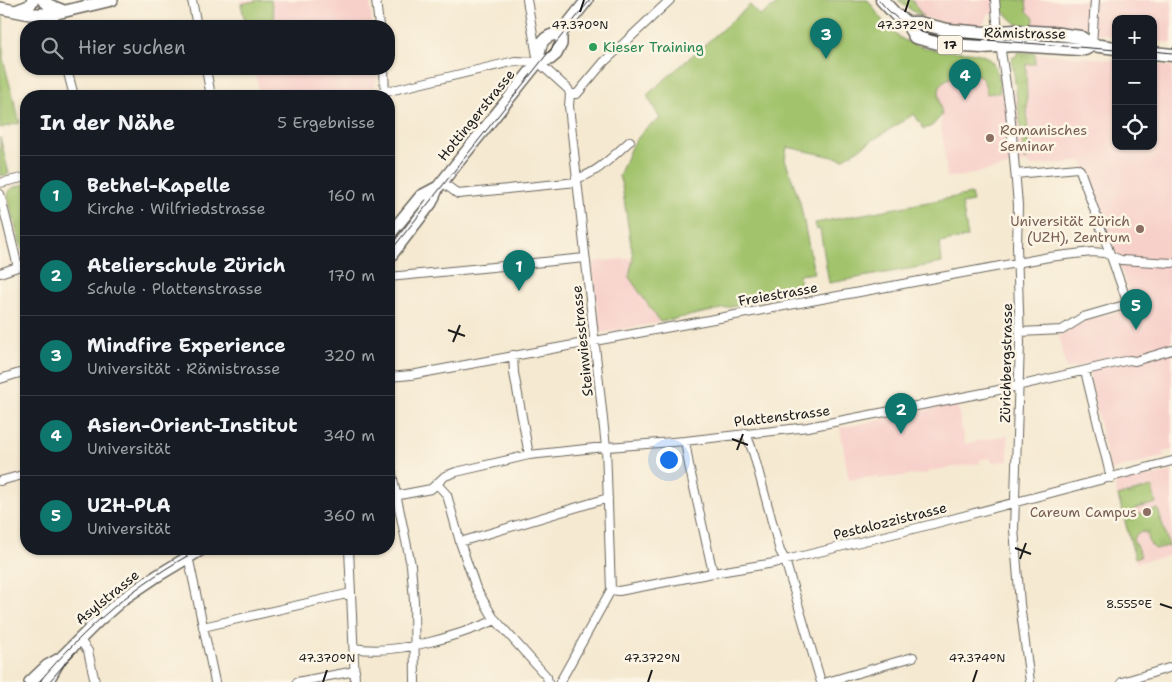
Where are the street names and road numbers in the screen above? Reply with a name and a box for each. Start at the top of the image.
street label: Rämistrasse [984,23,1066,43]
road number: 17 [938,36,962,54]
street label: Hottingerstrasse [434,65,519,165]
street label: Freiestrasse [737,278,819,310]
street label: Steinwiesstrasse [567,284,597,397]
street label: Zürichbergstrasse [996,303,1016,423]
street label: Plattenstrasse [733,401,831,431]
street label: Pestalozzistrasse [831,498,949,544]
street label: Asylstrasse [71,566,143,628]

